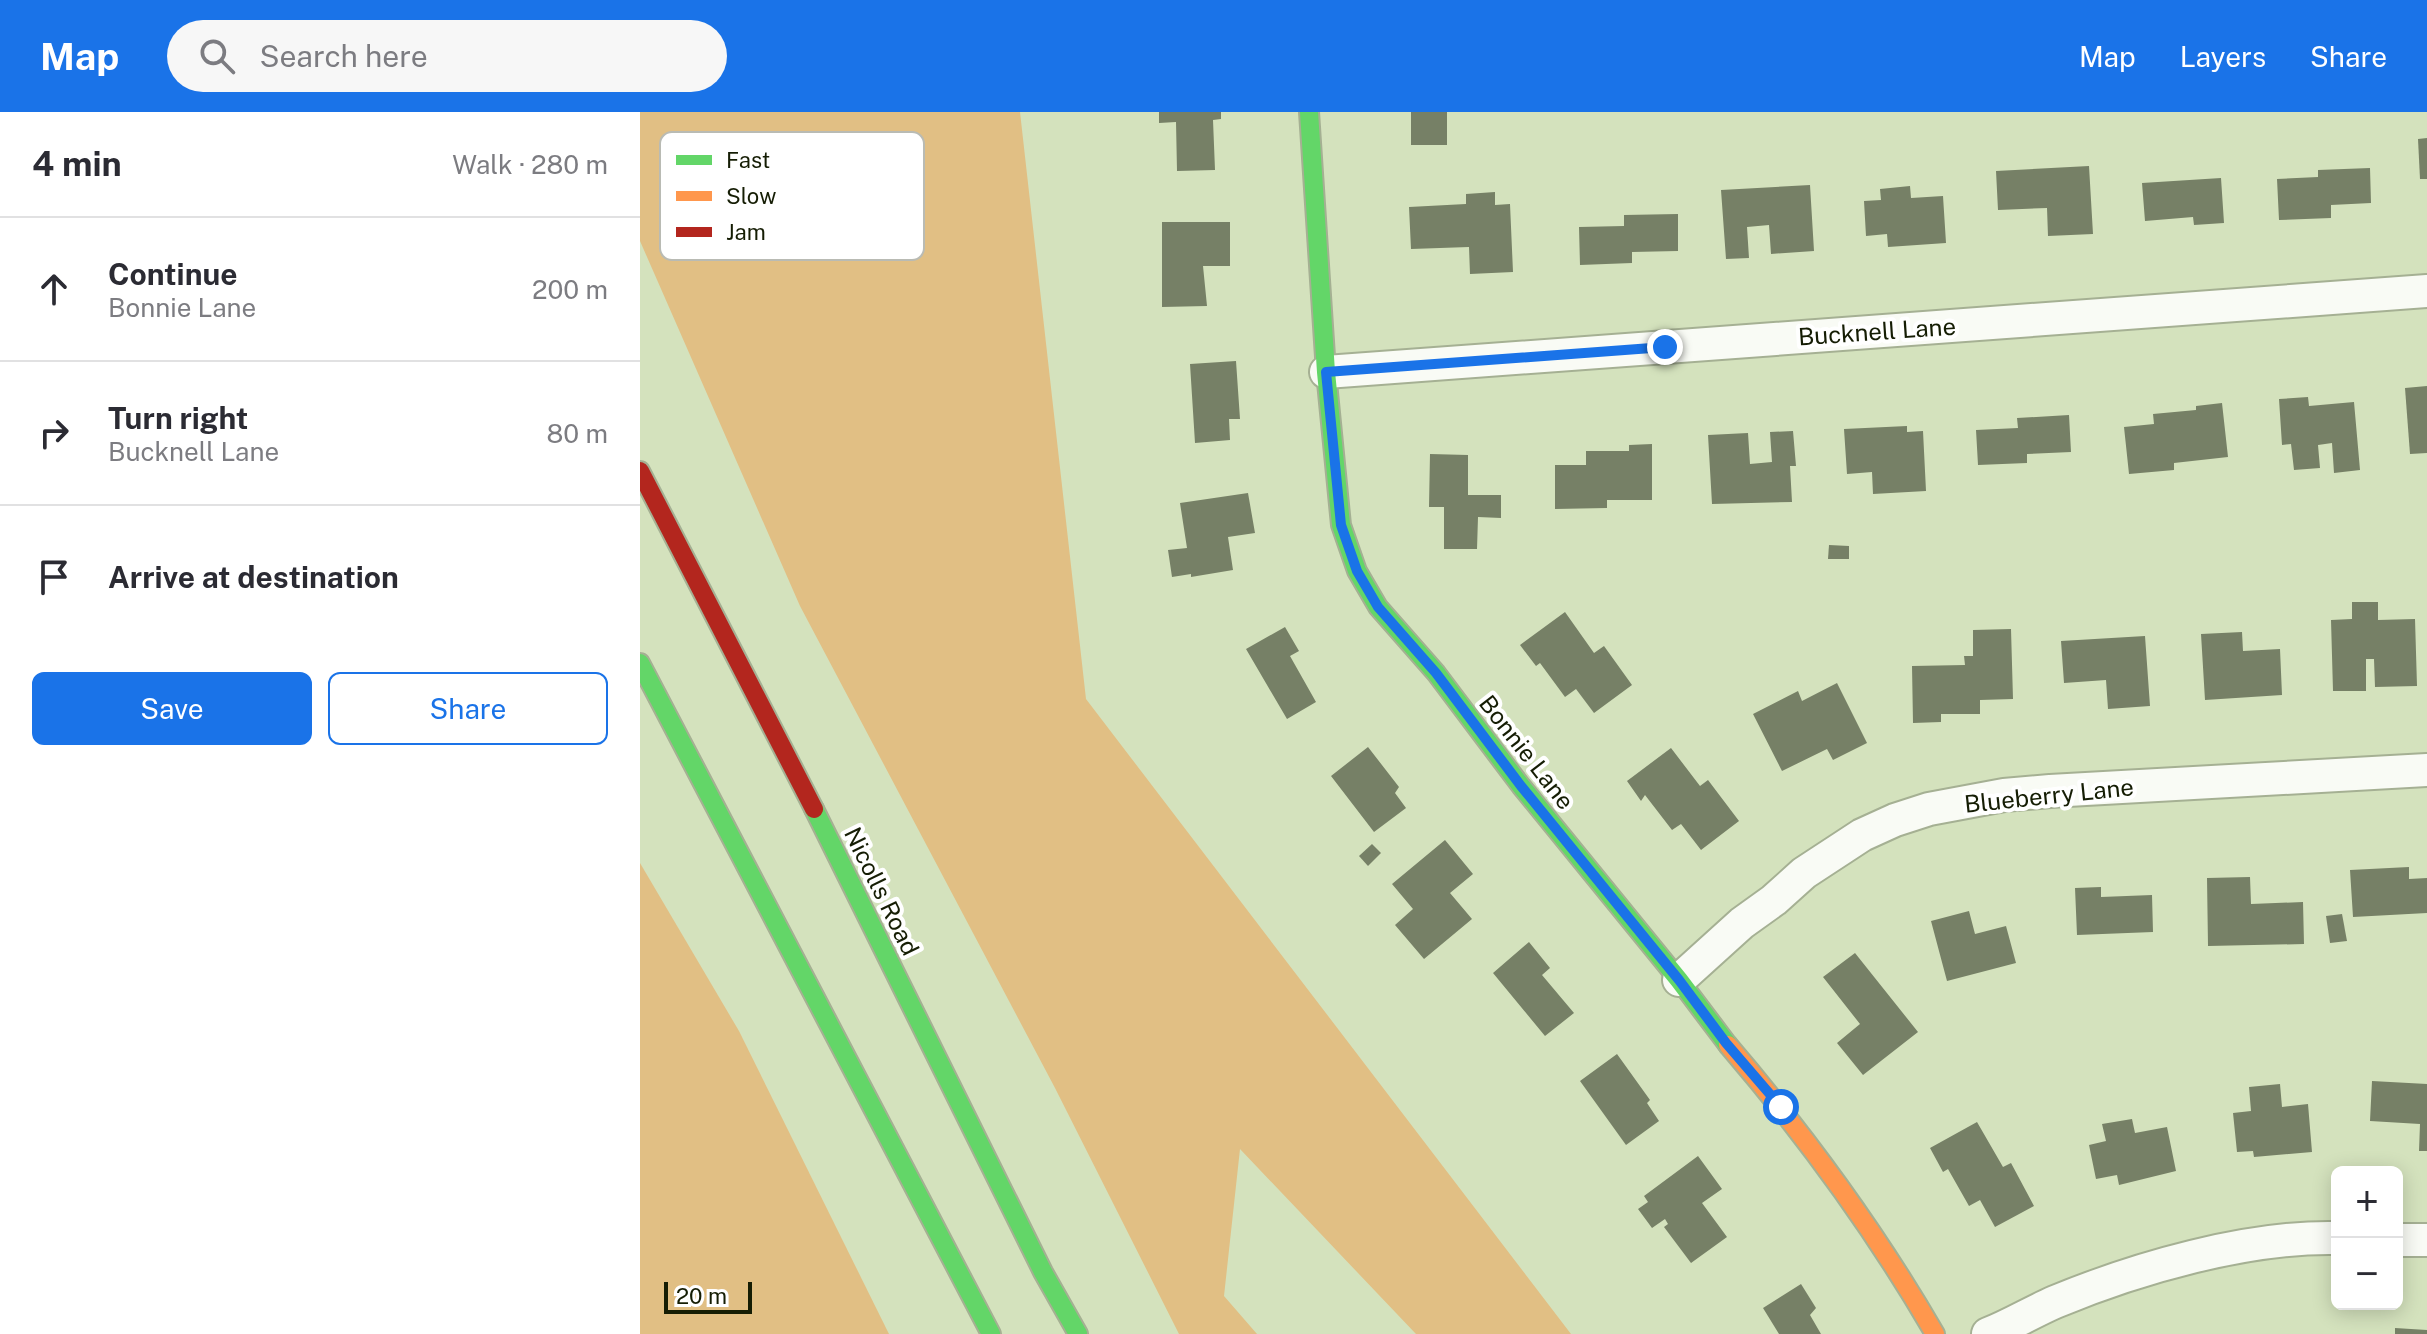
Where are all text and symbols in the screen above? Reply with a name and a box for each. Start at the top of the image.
search box [167,20,727,92]
text: Map [40,34,119,79]
icon: search [195,34,239,78]
text: Search here [259,38,428,74]
text: Map [2079,40,2136,73]
text: Layers [2180,40,2266,73]
text: Share [2310,40,2387,73]
legend [660,132,924,260]
text: 4 min [32,144,122,184]
text: Fast [726,147,770,173]
text: Walk · 280 m [452,149,608,180]
text: Slow [726,183,776,209]
text: Jam [726,219,766,245]
text: Continue [108,256,238,292]
icon: ahead [32,267,76,311]
text: 200 m [532,274,608,305]
text: Bonnie Lane [108,292,256,323]
street label: Bucknell Lane [1797,312,1957,350]
route end [1647,329,1683,365]
text: Turn right [108,400,248,436]
icon: right [32,411,76,455]
text: 80 m [547,418,608,449]
text: Bucknell Lane [108,436,279,467]
icon: arrive [32,555,76,599]
text: Arrive at destination [108,559,399,595]
button: Save [32,672,312,745]
button: Share [328,672,608,745]
street label: Bonnie Lane [1474,689,1580,815]
street label: Blueberry Lane [1963,772,2135,818]
street label: Nicolls Road [839,822,925,960]
route start [1763,1089,1799,1125]
map controls [2331,1166,2403,1310]
button: + [2331,1166,2403,1238]
button: − [2331,1238,2403,1310]
scale bar [664,1278,752,1314]
text: 20 m [676,1283,727,1309]

